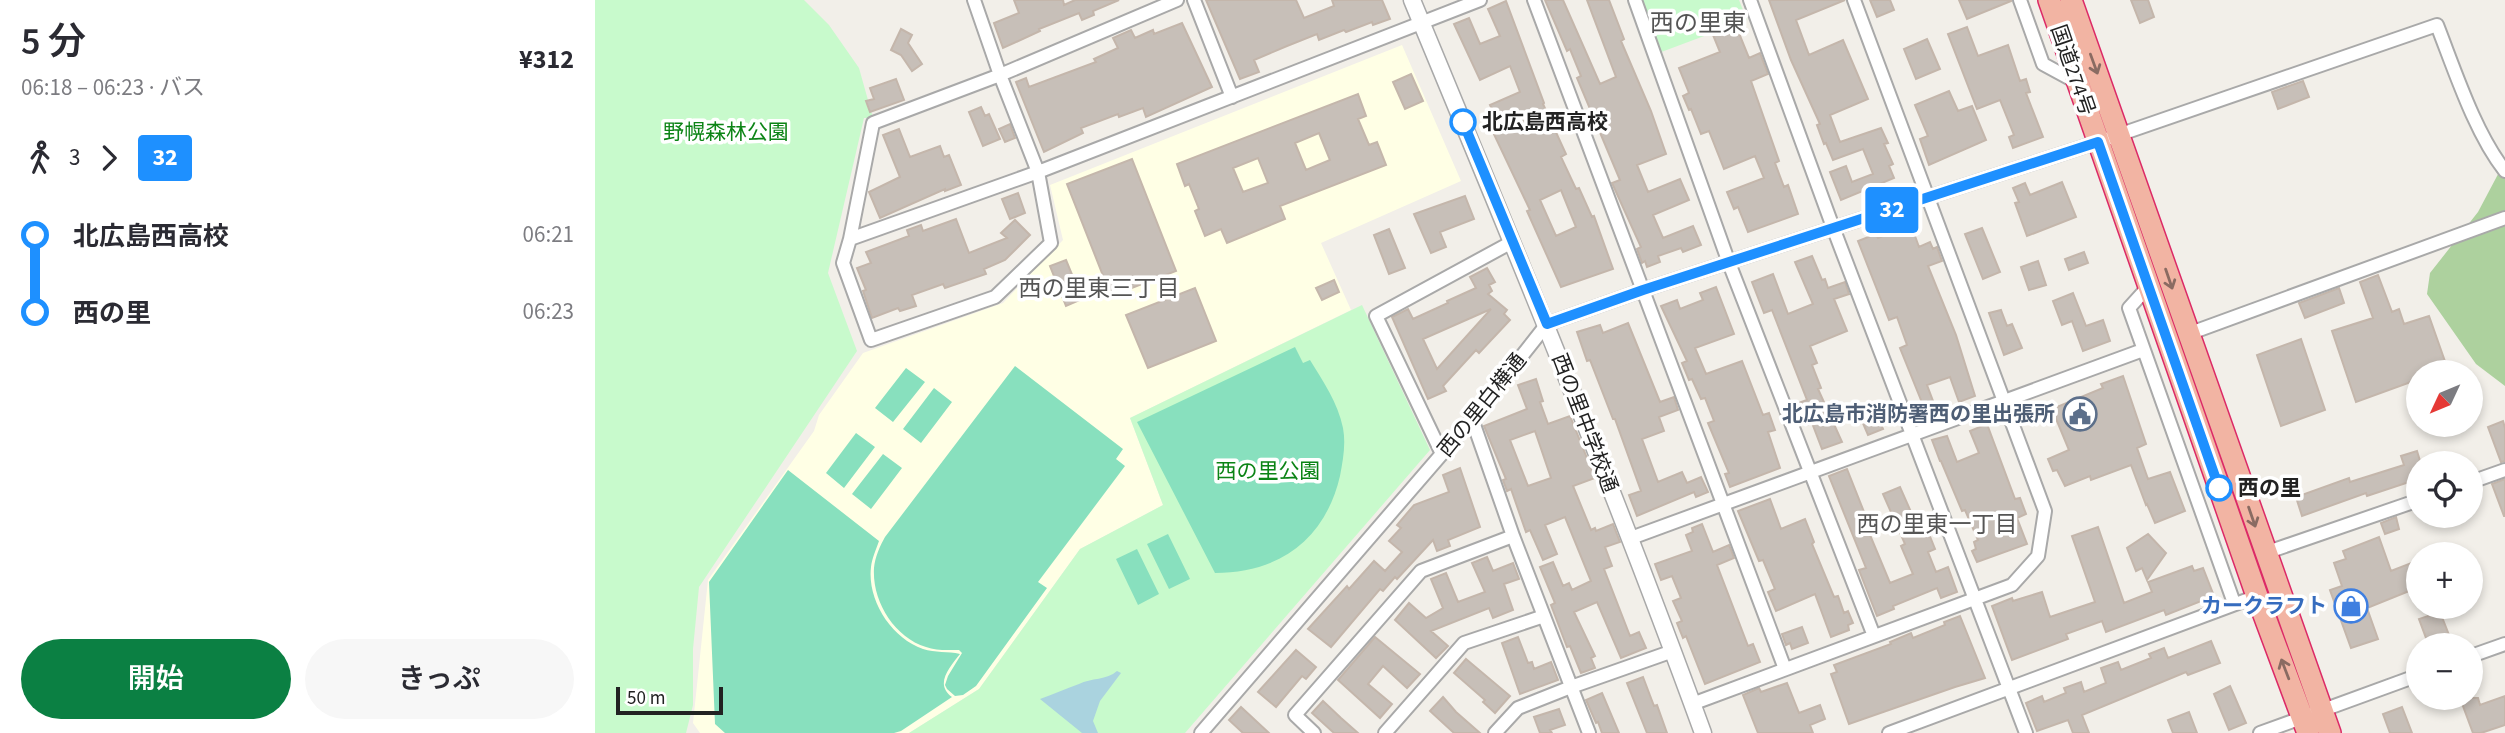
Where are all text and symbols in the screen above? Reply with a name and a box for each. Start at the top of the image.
district label: 西の里東 [1650,6,1746,41]
text: 5 分 [21,15,86,69]
street label: 国道274号 [2043,21,2103,119]
text: ¥312 [519,41,574,78]
one-way arrow [2089,53,2101,75]
text: 06:18 – 06:23 · バス [21,71,205,104]
place label: 北広島西高校 [1482,107,1608,137]
marker: 北広島西高校 [1450,109,1476,135]
park label: 野幌森林公園 [663,117,789,147]
icon: walk [21,139,59,177]
icon: forward [90,139,128,177]
text: 32 [152,140,178,175]
text: 3 [69,141,80,174]
line badge: 32 [1861,187,1923,233]
text: 32 [1879,192,1905,227]
text: 北広島西高校 [73,218,229,255]
text: 06:21 [523,218,574,251]
one-way arrow [2163,268,2176,290]
district label: 西の里東三丁目 [1019,272,1180,305]
text: 西の里 [73,295,151,332]
text: 06:23 [523,295,574,328]
street label: 西の里白樺通 [1431,347,1533,463]
street label: 西の里中学校通 [1545,349,1625,497]
north arrow [2406,360,2483,438]
map controls [2406,360,2483,710]
public building icon: 北広島市消防署西の里出張所 [2061,395,2099,433]
place label: 北広島市消防署西の里出張所 [1782,399,2055,429]
button: locate [2406,451,2483,528]
park label: 西の里公園 [1216,456,1321,486]
place label: 西の里 [2238,473,2301,503]
marker: 西の里 [2206,475,2232,501]
one-way arrow [2247,505,2259,527]
district label: 西の里東一丁目 [1857,508,2018,541]
button: + [2406,542,2483,619]
shop icon: カークラフト [2332,587,2370,625]
place label: カークラフト [2201,591,2327,621]
button: − [2406,633,2483,710]
button: 開始 [21,639,291,719]
button: きっぷ [305,639,574,719]
one-way arrow [2278,658,2291,680]
scale bar [616,684,723,716]
text: 50 m [627,685,665,712]

